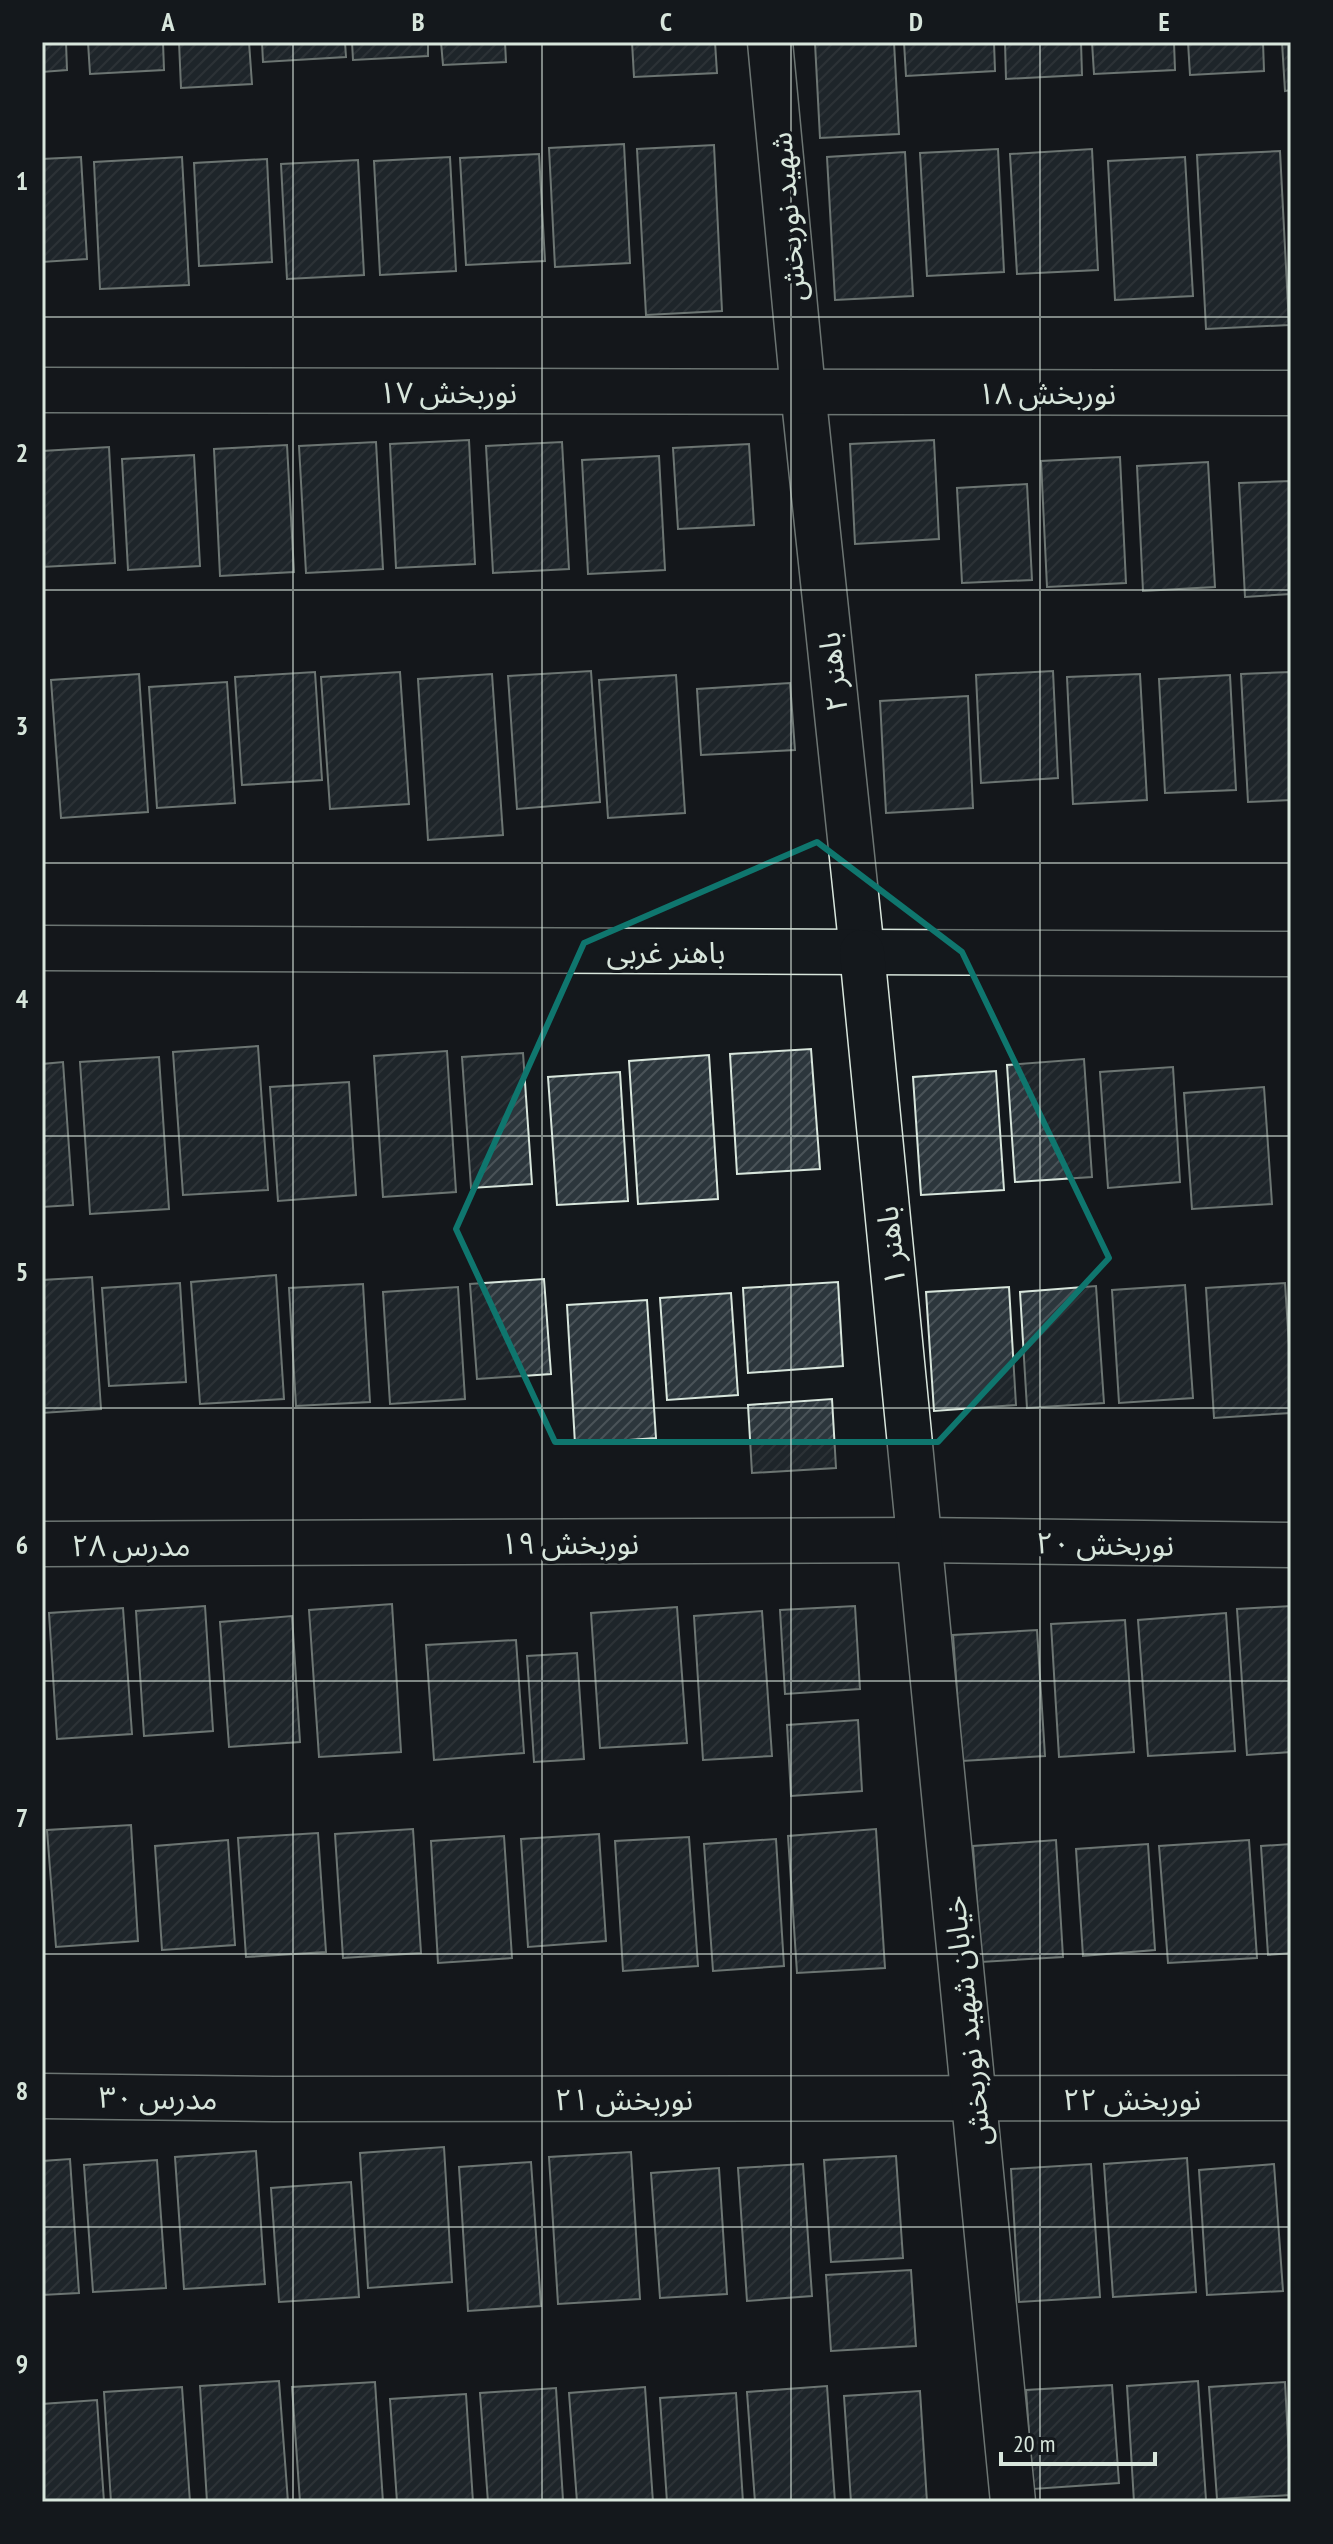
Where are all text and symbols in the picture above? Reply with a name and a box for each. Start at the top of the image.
text: A [160,5,175,38]
text: B [412,5,425,38]
text: C [660,5,672,38]
text: D [909,5,923,38]
text: E [1158,5,1170,38]
street label: شهید نوربخش [760,131,814,303]
text: 1 [16,164,28,197]
street label: نوربخش ۱۷ [379,372,517,411]
street label: نوربخش ۱۸ [978,373,1116,412]
text: 2 [16,436,28,469]
street label: باهنر ۲ [808,630,856,714]
text: 3 [16,709,28,742]
street label: باهنر غربی [607,932,725,971]
text: 4 [16,982,29,1015]
street label: باهنر ۱ [866,1204,914,1288]
text: 5 [16,1255,28,1288]
street label: نوربخش ۲۰ [1036,1522,1174,1564]
street label: نوربخش ۱۹ [501,1523,639,1562]
street label: مدرس ۲۸ [72,1525,190,1564]
text: 6 [16,1528,28,1561]
text: 7 [16,1801,28,1834]
street label: خیابان شهید نوربخش [933,1894,999,2148]
text: 8 [16,2074,28,2107]
street label: مدرس ۳۰ [98,2076,218,2118]
street label: نوربخش ۲۱ [555,2079,693,2118]
street label: نوربخش ۲۲ [1063,2079,1201,2118]
text: 9 [16,2347,28,2380]
scale bar [1001,2416,1155,2466]
text: 20 m [1013,2428,1055,2459]

